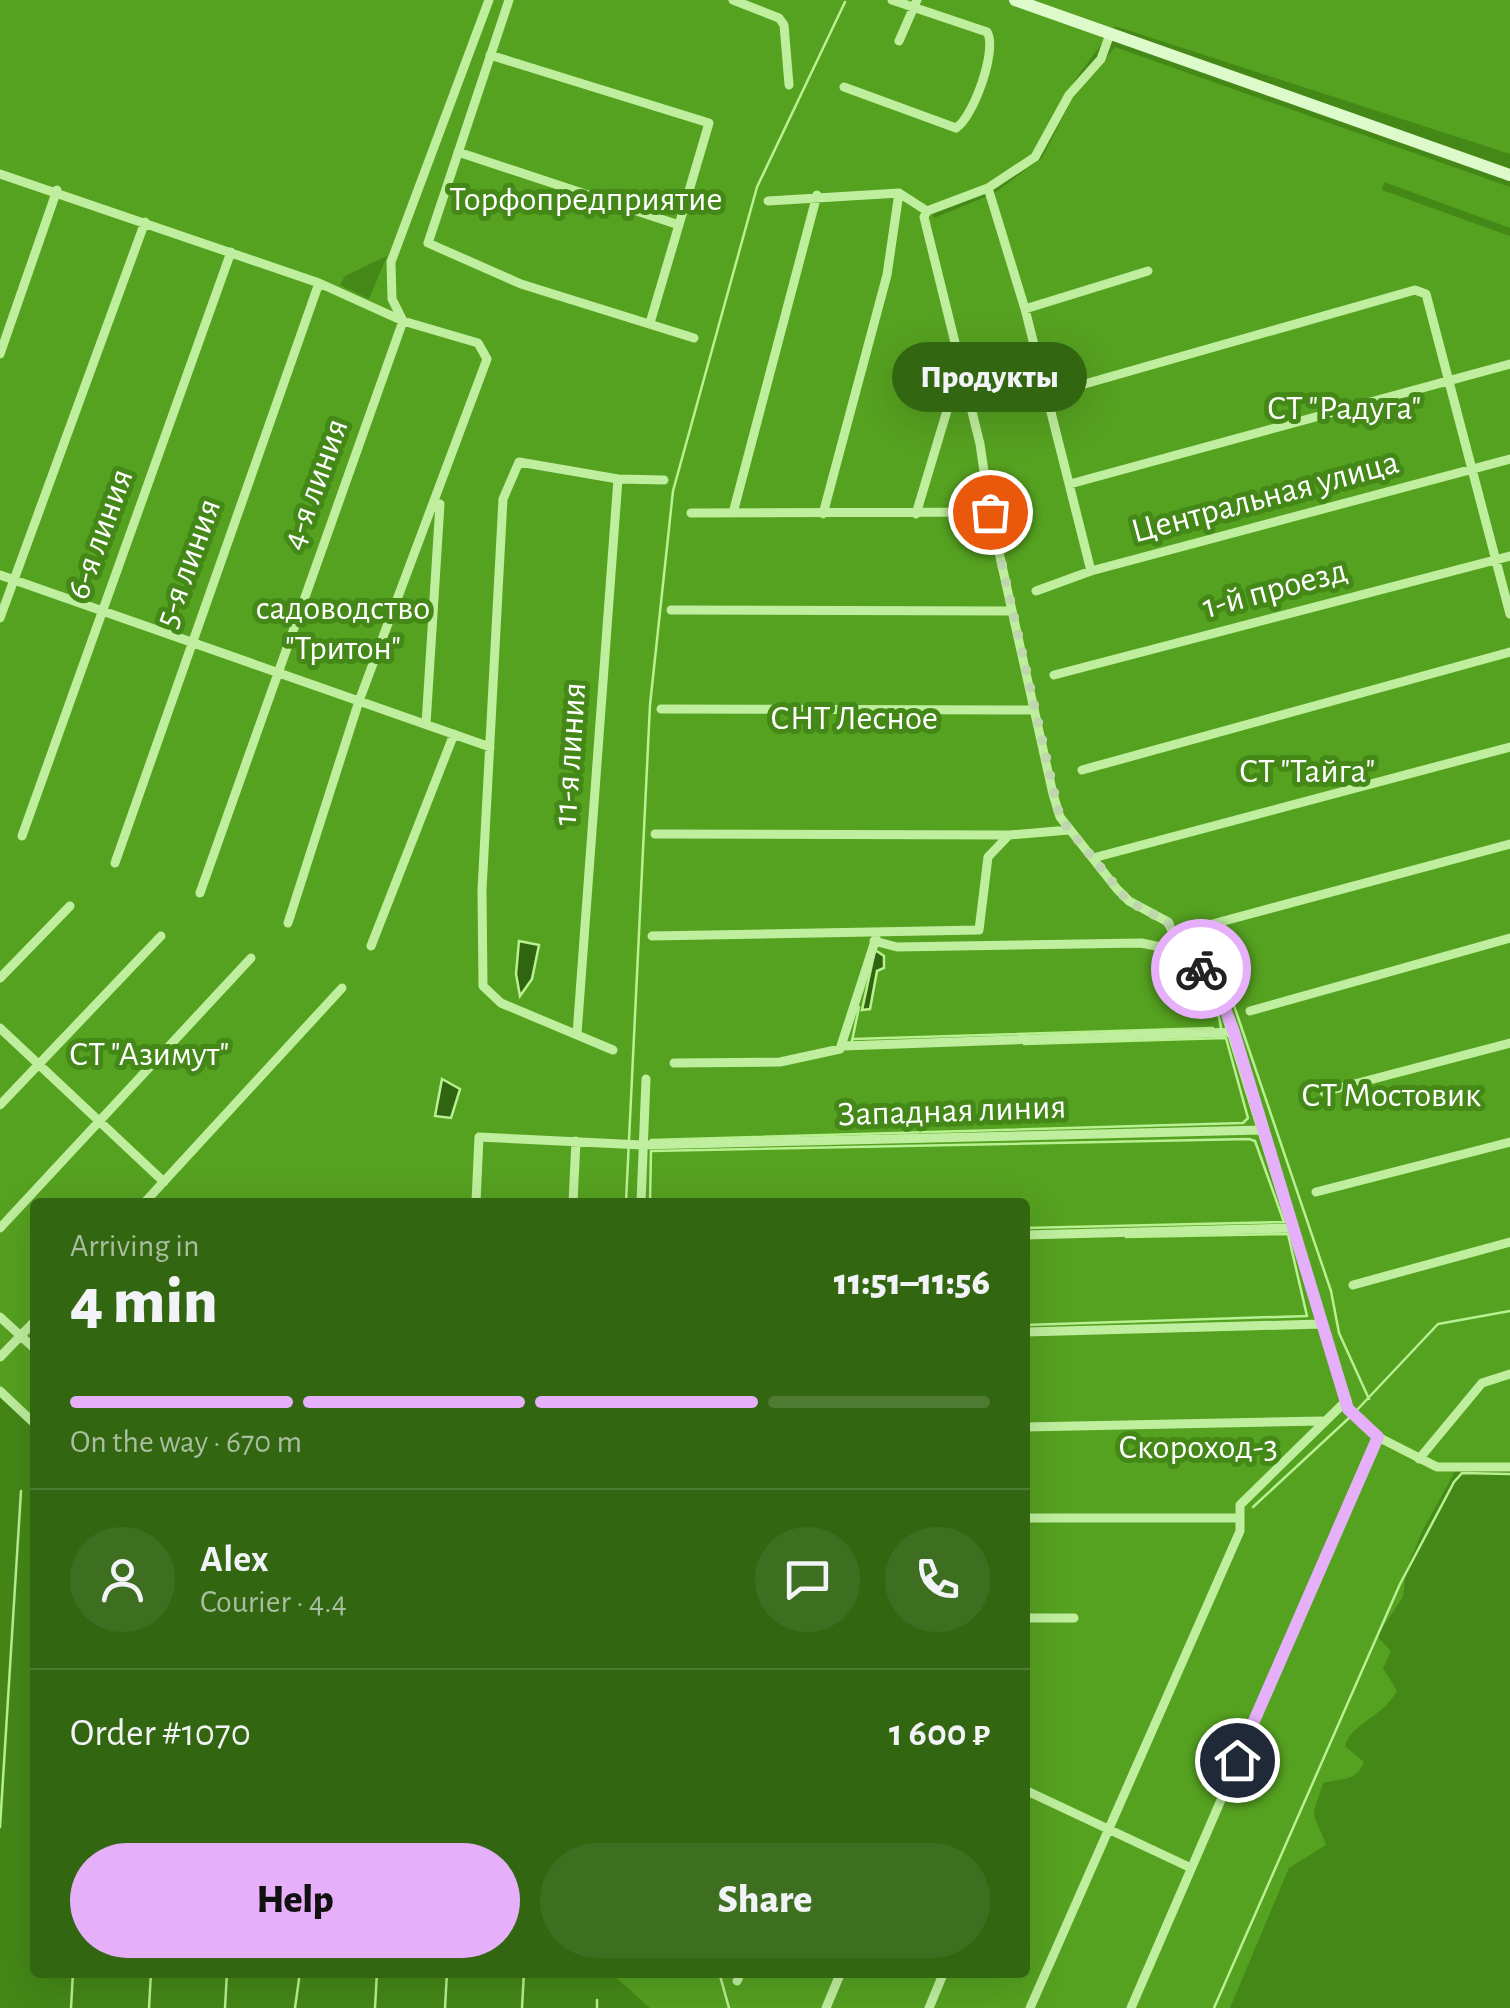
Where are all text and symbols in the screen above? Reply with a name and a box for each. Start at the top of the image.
park label: Торфопредприятие [449,182,723,217]
callout: Продукты [892,342,1088,412]
text: Продукты [920,361,1059,393]
park label: СТ "Радуга" [1267,391,1421,426]
street label: 4-я линия [275,414,355,554]
street label: Центральная улица [1127,444,1403,550]
street label: 6-я линия [60,464,140,604]
pin [948,470,1033,555]
icon: bag [963,485,1018,540]
street label: 5-я линия [149,494,227,632]
street label: 1-й проезд [1199,553,1351,625]
park label: садоводство "Тритон" [256,591,430,666]
street label: 11-я линия [548,681,592,827]
park label: СНТ Лесное [770,701,938,736]
park label: СТ "Тайга" [1239,754,1375,789]
courier [1151,919,1251,1019]
icon: bike [1174,942,1229,997]
park label: СТ "Азимут" [69,1037,229,1072]
park label: СТ Мостовик [1301,1078,1481,1113]
street label: Западная линия [837,1090,1067,1132]
text: Arriving in [70,1230,199,1262]
text: 11:51–11:56 [834,1264,990,1302]
text: 4 min [70,1270,218,1335]
text: On the way · 670 m [70,1426,302,1458]
park label: Скороход-3 [1118,1430,1278,1465]
button: person [70,1527,175,1632]
button: chat [755,1527,860,1632]
button: phone [885,1527,990,1632]
text: Alex [200,1541,269,1579]
text: Courier · 4.4 [200,1586,347,1618]
text: Order #1070 [70,1715,251,1753]
text: 1 600 ₽ [889,1715,990,1753]
pin [1195,1718,1280,1803]
icon: home [1210,1733,1265,1788]
button: Help [70,1843,520,1958]
button: Share [540,1843,990,1958]

